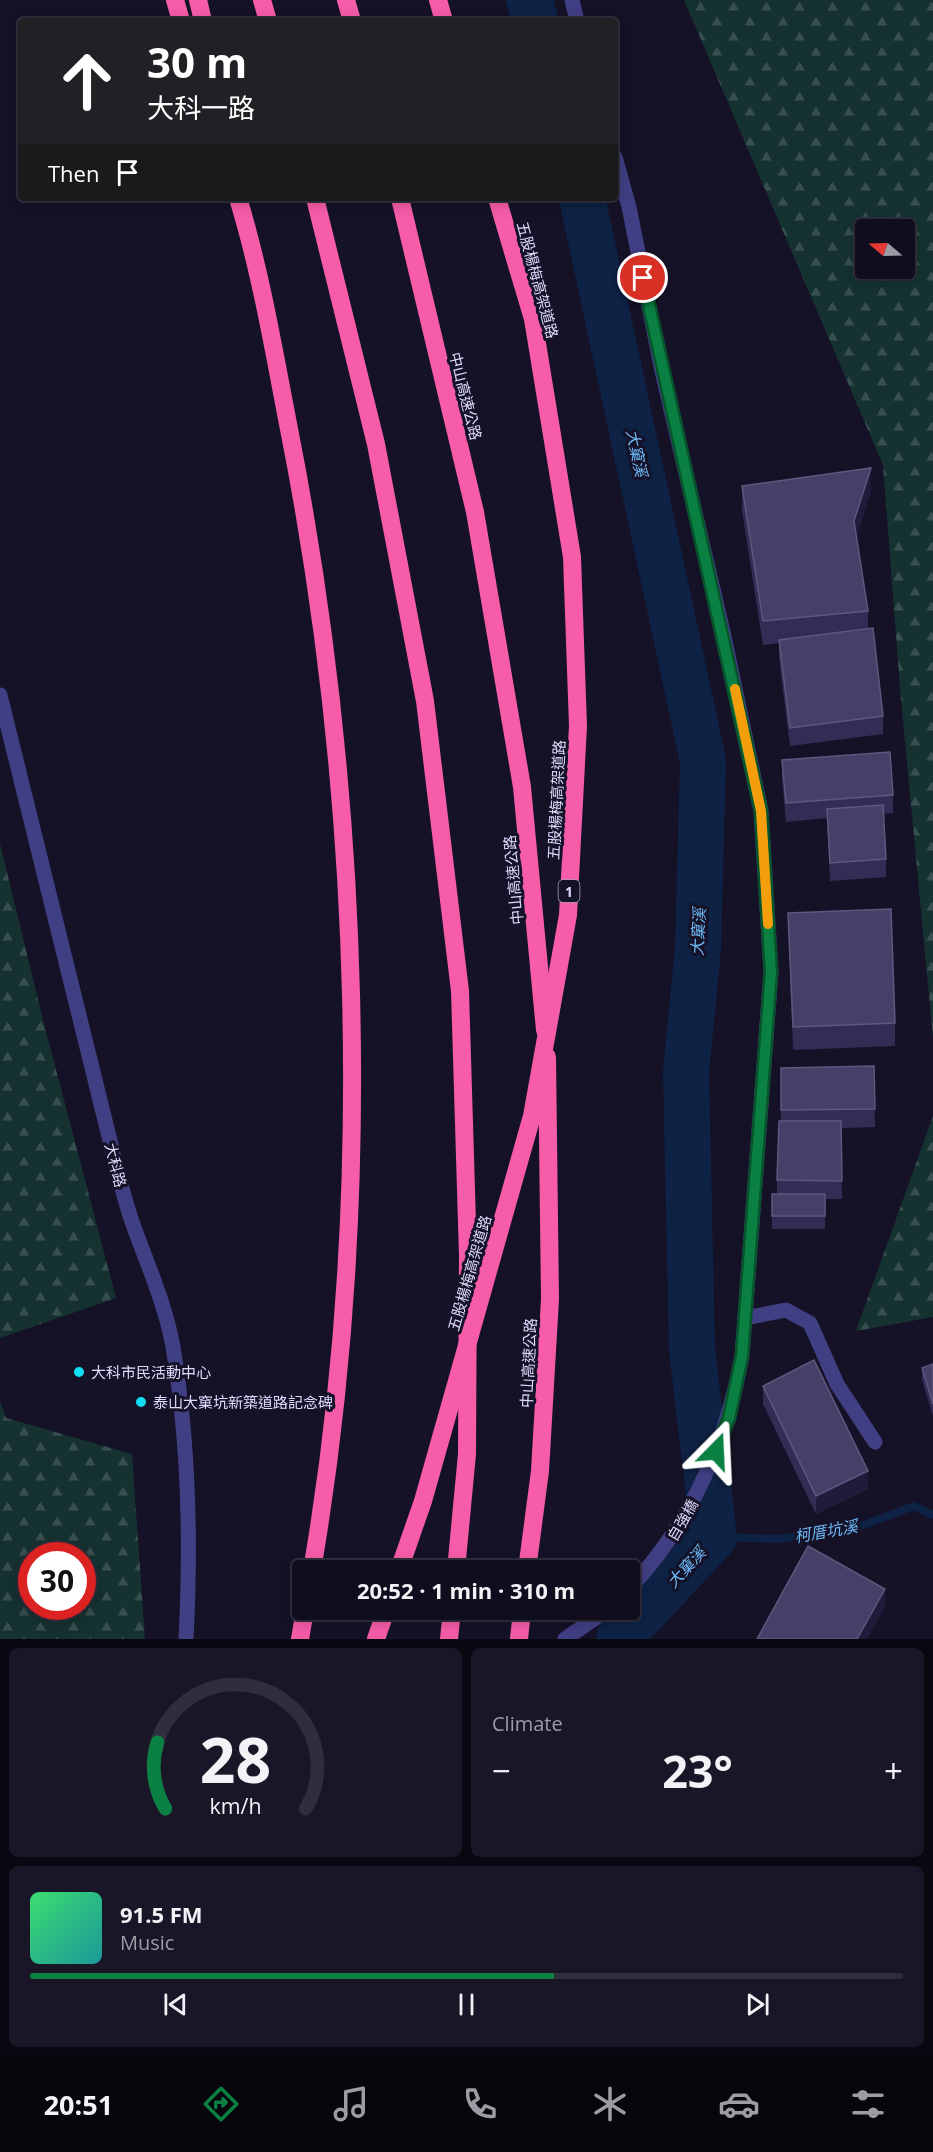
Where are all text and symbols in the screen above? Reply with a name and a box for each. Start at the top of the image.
text: 30 m [147,33,247,90]
icon: ahead [48,42,126,120]
text: 大科一路 [147,89,255,126]
icon: arrive [111,156,144,189]
text: Then [48,158,99,188]
street label: 五股楊梅高架道路 [513,219,563,341]
north arrow [855,219,915,279]
map controls [855,219,915,279]
pin [617,252,668,303]
icon: arrive [626,261,659,294]
street label: 中山高速公路 [445,350,487,442]
water label: 大窠溪 [621,427,653,481]
street label: 五股楊梅高架道路 [543,740,569,860]
street label: 中山高速公路 [499,834,527,926]
road number: 1 [558,880,580,902]
water label: 大窠溪 [686,905,710,957]
street label: 大科路 [101,1141,131,1189]
street label: 五股楊梅高架道路 [443,1213,495,1333]
street label: 中山高速公路 [516,1318,540,1408]
place label: 大科市民活動中心 [91,1362,211,1382]
marker: 大科市民活動中心 [72,1365,86,1379]
place label: 泰山大窠坑新築道路記念碑 [153,1392,333,1412]
marker: 泰山大窠坑新築道路記念碑 [134,1395,148,1409]
position arrow [684,1419,748,1483]
street label: 自強橋 [662,1496,702,1544]
water label: 柯厝坑溪 [793,1514,861,1547]
water label: 大窠溪 [662,1540,712,1592]
speed limit sign: 30 [18,1542,96,1620]
text: 20:52 · 1 min · 310 m [357,1575,575,1605]
text: Climate [492,1710,563,1737]
text: 28 [200,1716,271,1801]
text: 23° [662,1740,733,1801]
text: − [492,1748,511,1793]
text: + [884,1748,903,1793]
text: km/h [209,1792,262,1821]
text: 91.5 FM [120,1899,203,1929]
text: Music [120,1929,174,1956]
icon: previous [159,1988,192,2021]
icon: pause [450,1988,483,2021]
icon: next [741,1988,774,2021]
icon: directions [200,2083,242,2125]
icon: music [330,2083,372,2125]
icon: phone [459,2083,501,2125]
icon: climate [589,2083,631,2125]
icon: car [718,2083,760,2125]
icon: filters [847,2083,889,2125]
text: 20:51 [44,2086,113,2123]

